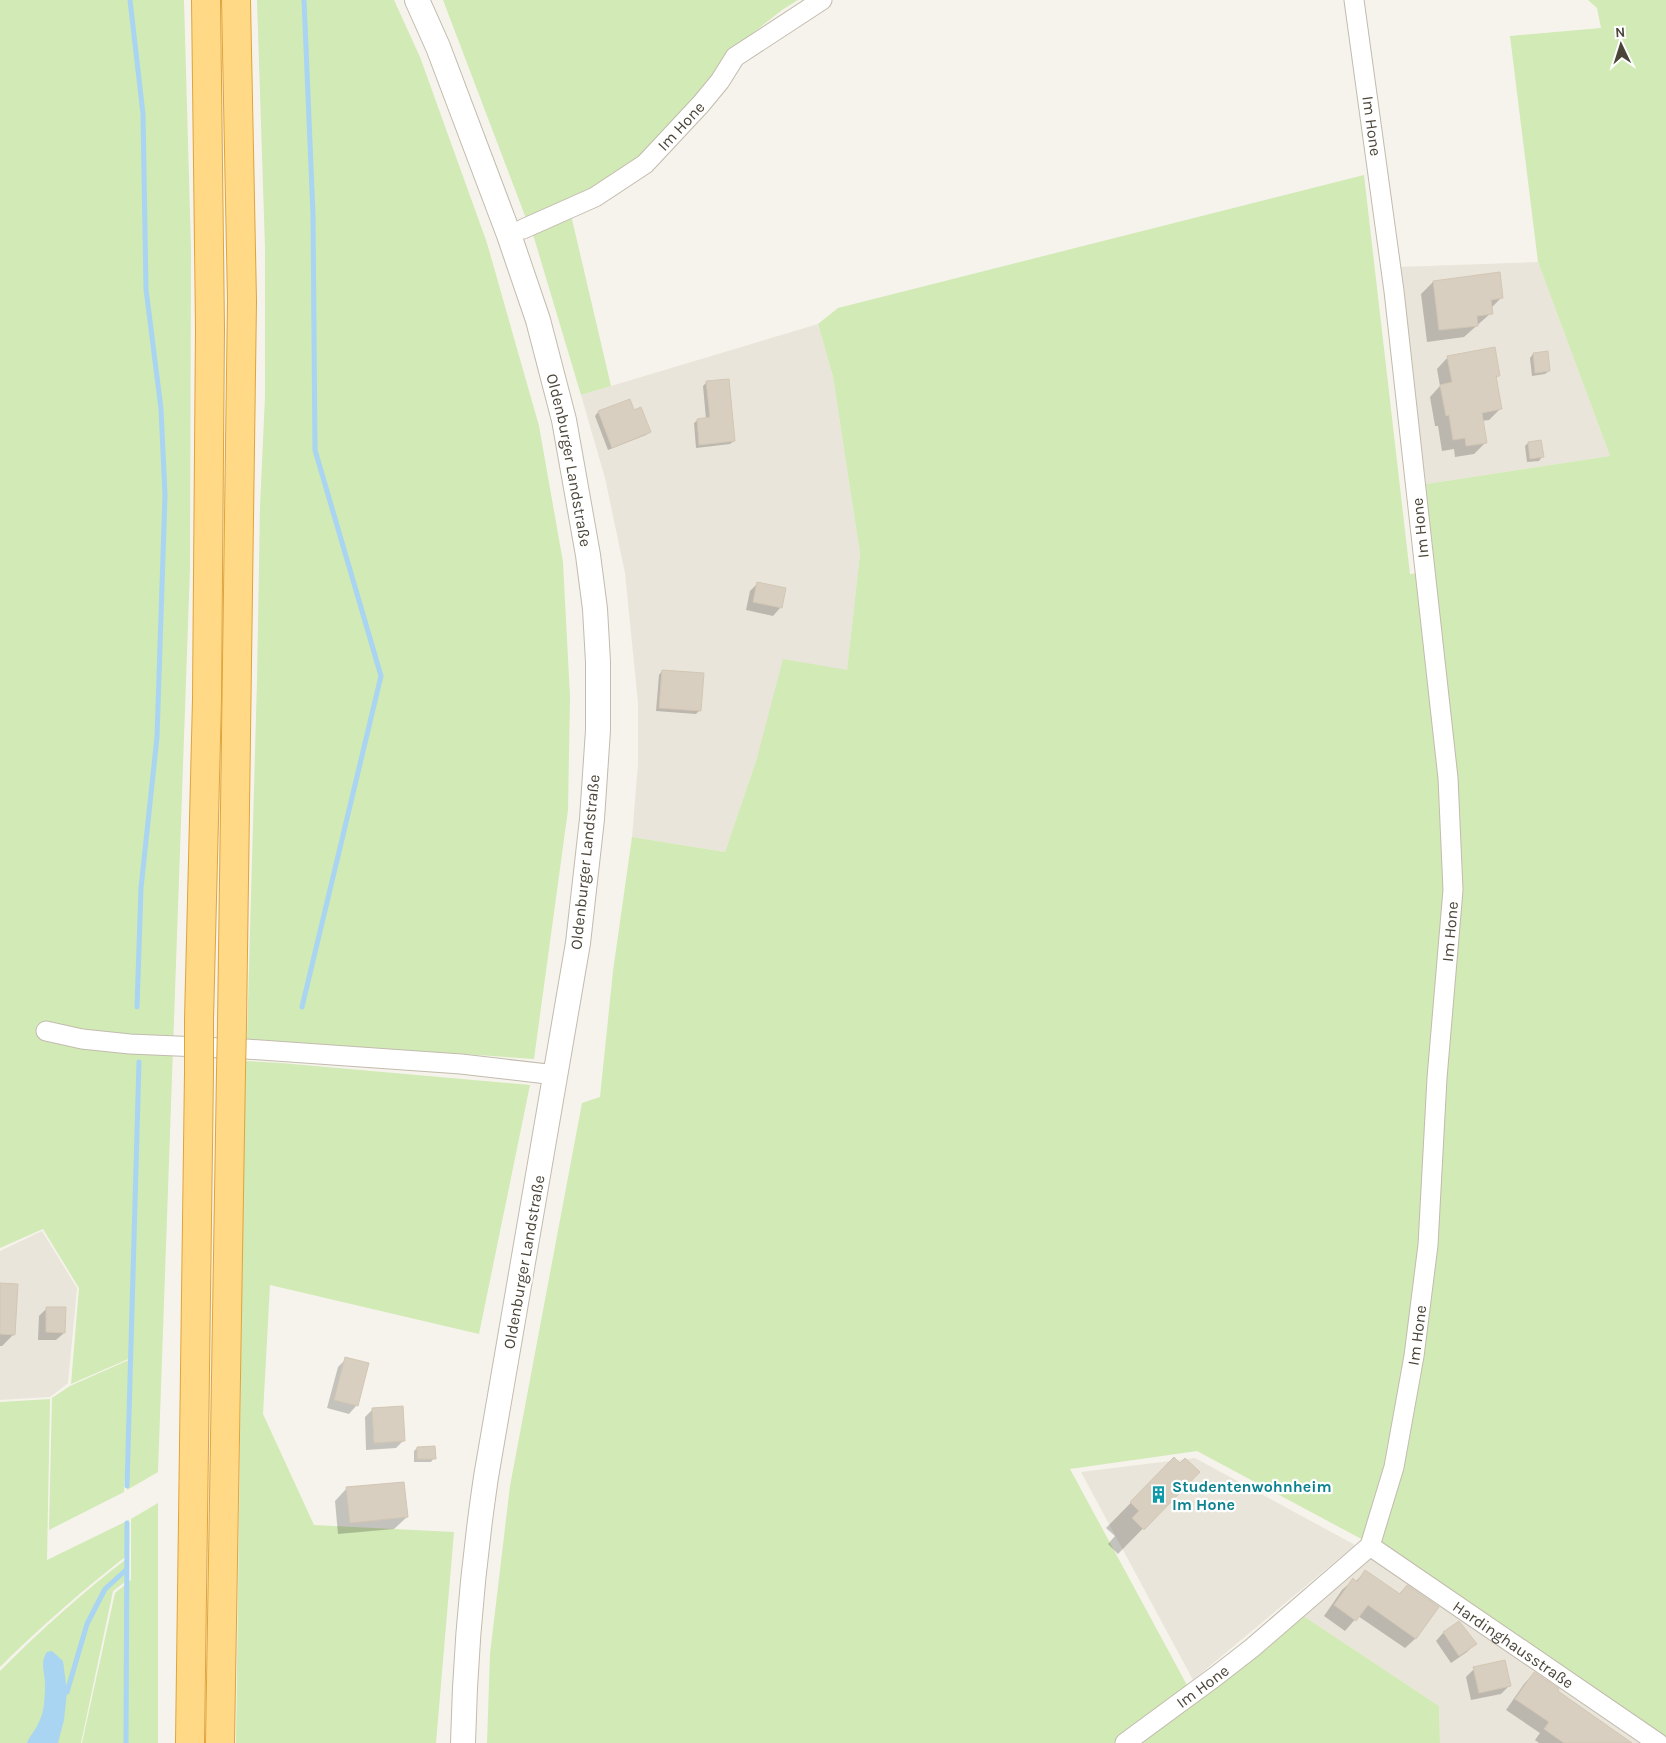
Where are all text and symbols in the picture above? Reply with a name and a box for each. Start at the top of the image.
north arrow [1596,20,1646,70]
text: N [1615,24,1626,41]
street label: Im Hone [1358,95,1386,157]
street label: Im Hone [653,97,708,154]
street label: Oldenburger Landstraße [543,371,596,548]
street label: Im Hone [1407,497,1433,559]
street label: Oldenburger Landstraße [566,773,604,951]
street label: Im Hone [1437,901,1461,963]
street label: Oldenburger Landstraße [499,1174,549,1350]
street label: Im Hone [1403,1304,1430,1367]
place label: Studentenwohnheim Im Hone [1172,1477,1332,1514]
building icon: Studentenwohnheim Im Hone [1148,1485,1168,1505]
street label: Hardinghausstraße [1450,1596,1578,1692]
street label: Im Hone [1172,1660,1232,1712]

